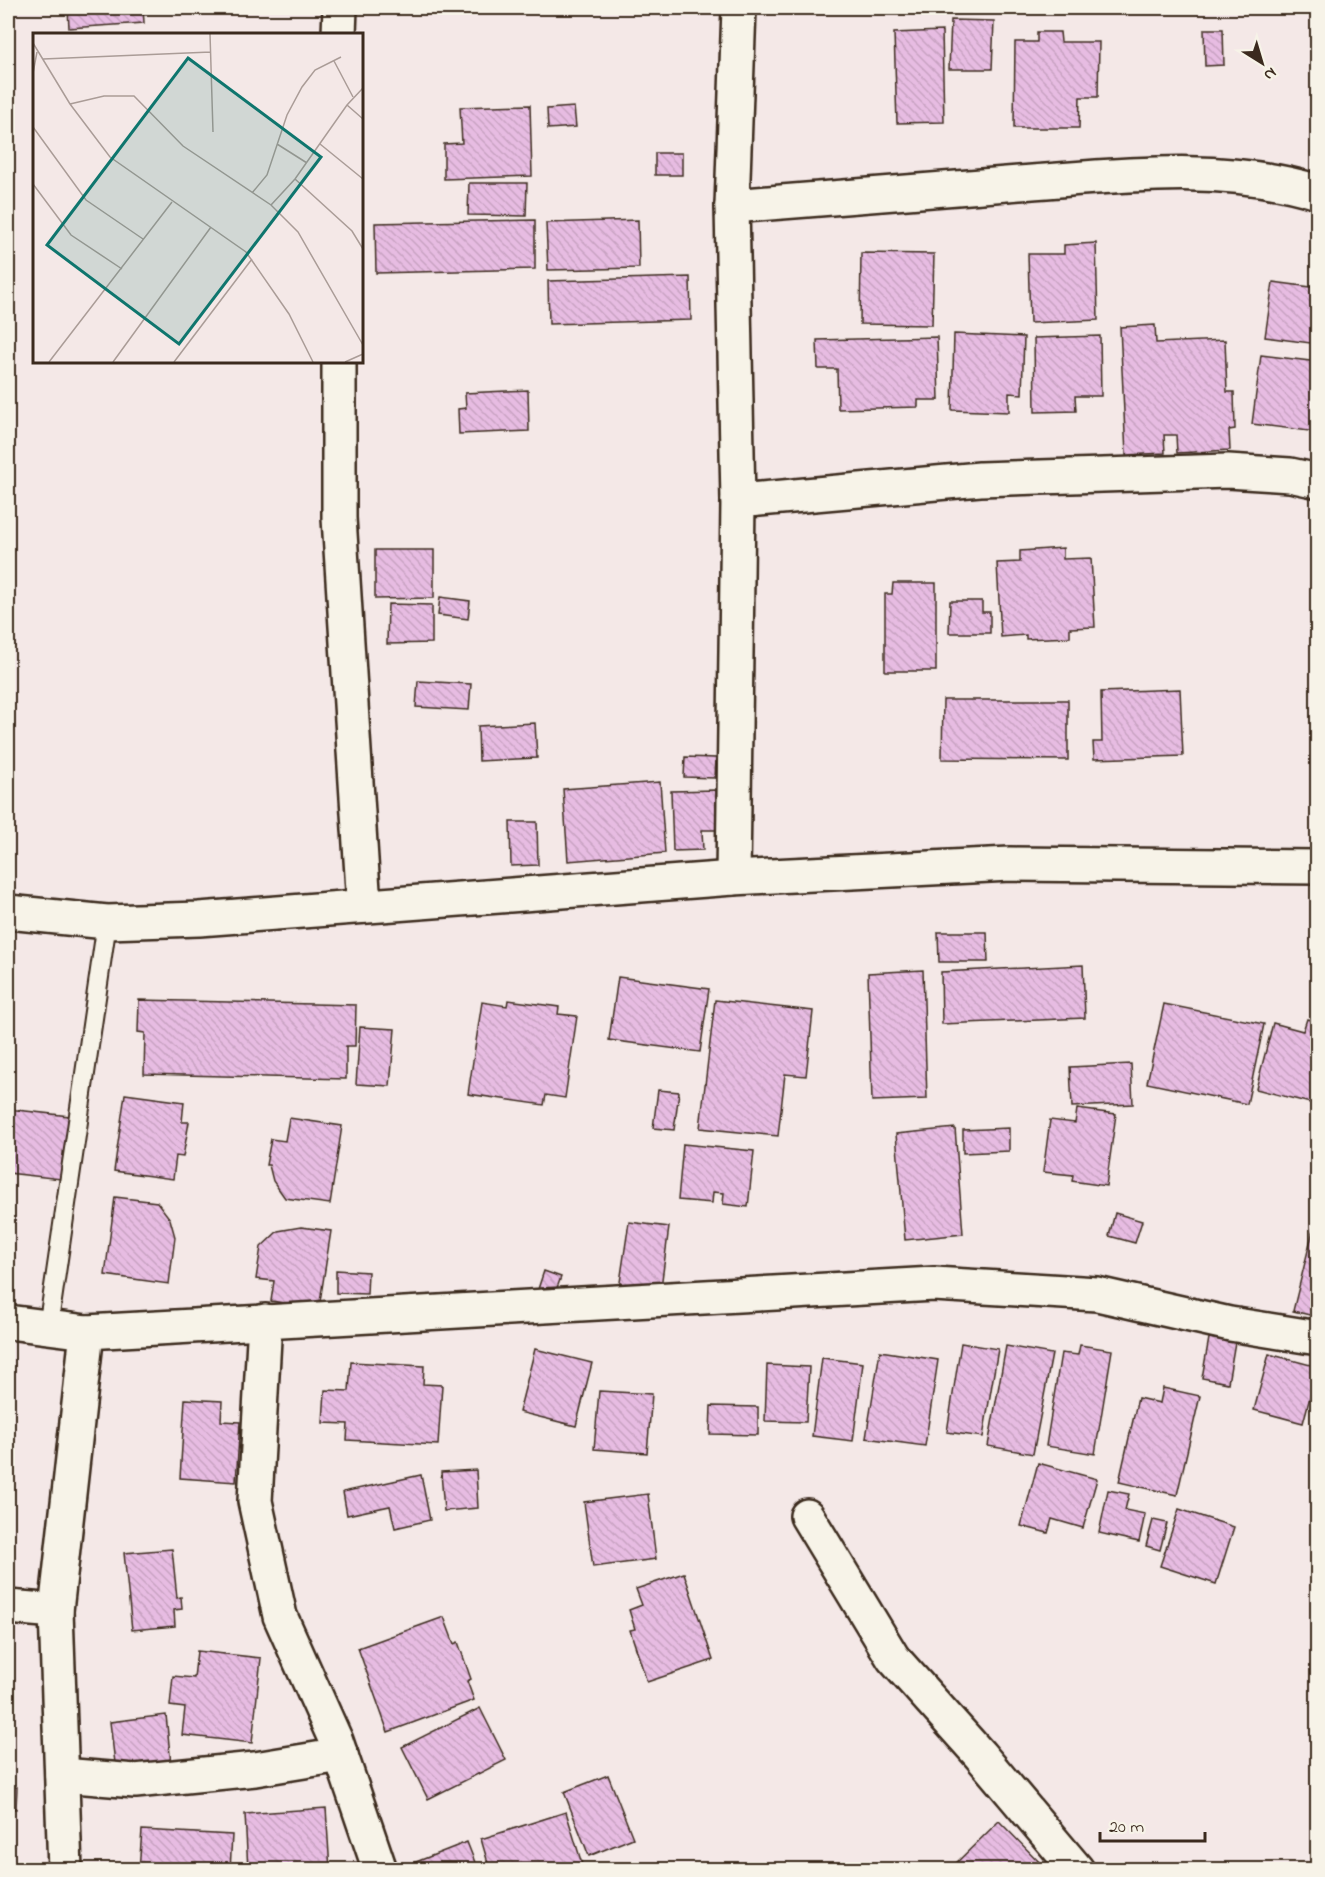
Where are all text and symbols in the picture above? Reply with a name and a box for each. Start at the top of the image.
inset map [33,33,363,363]
north arrow [1232,33,1292,93]
text: N [1258,61,1281,86]
scale bar [1100,1805,1205,1843]
text: 20 m [1109,1815,1144,1841]

